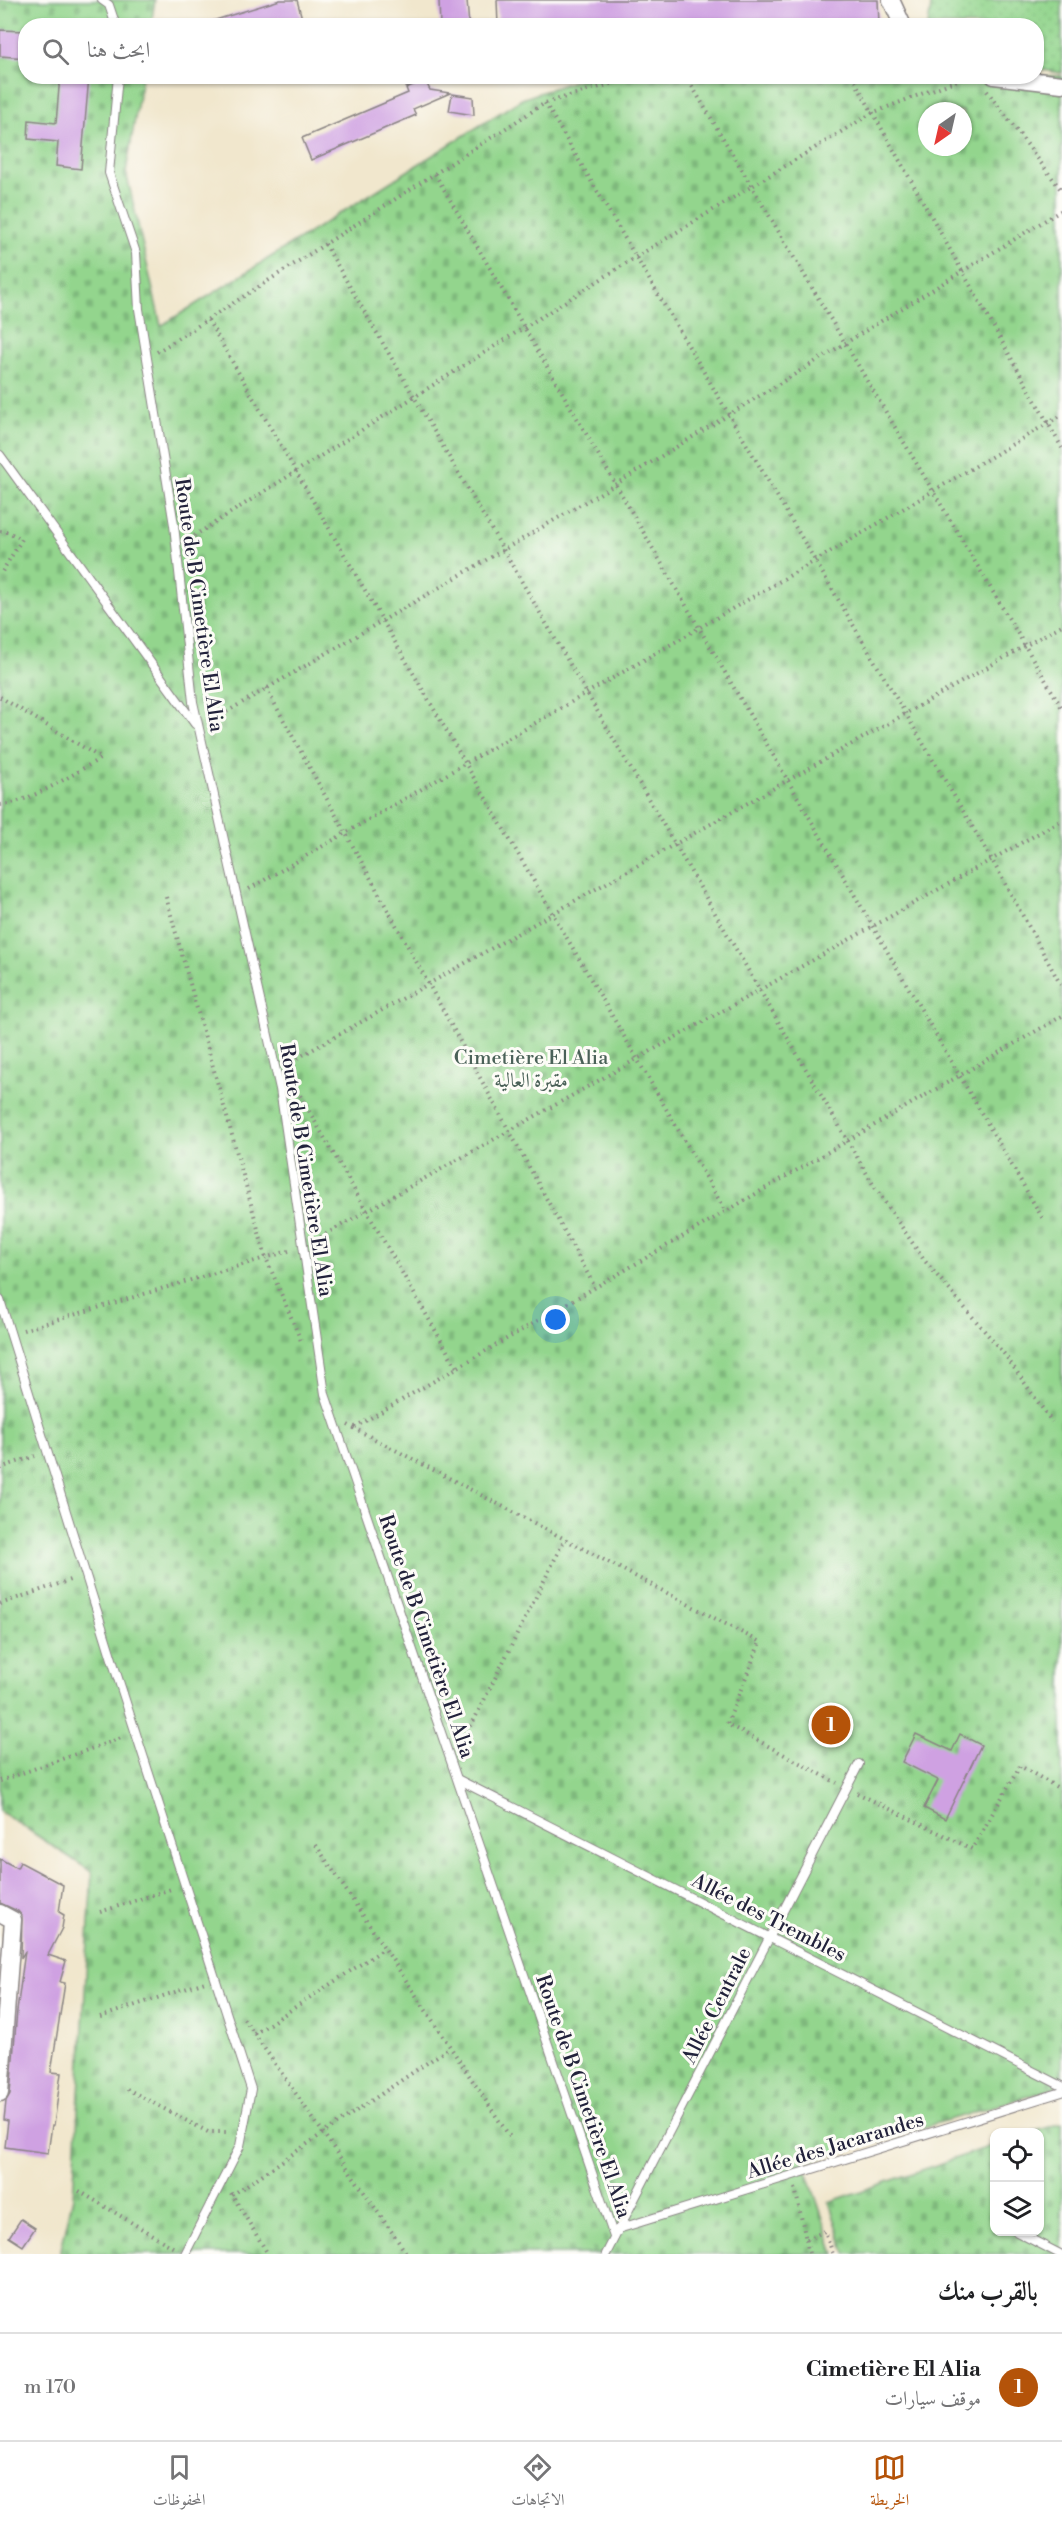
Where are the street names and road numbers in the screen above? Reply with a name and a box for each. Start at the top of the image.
street label: Route de B Cimetière El Alia [168,477,229,734]
street label: Route de B Cimetière El Alia [273,1042,338,1299]
street label: Route de B Cimetière El Alia [372,1511,479,1762]
street label: Allée des Trembles [686,1868,850,1968]
street label: Allée Centrale [677,1943,757,2069]
street label: Route de B Cimetière El Alia [529,1971,636,2222]
street label: Allée des Jacarandes [743,2108,927,2186]

